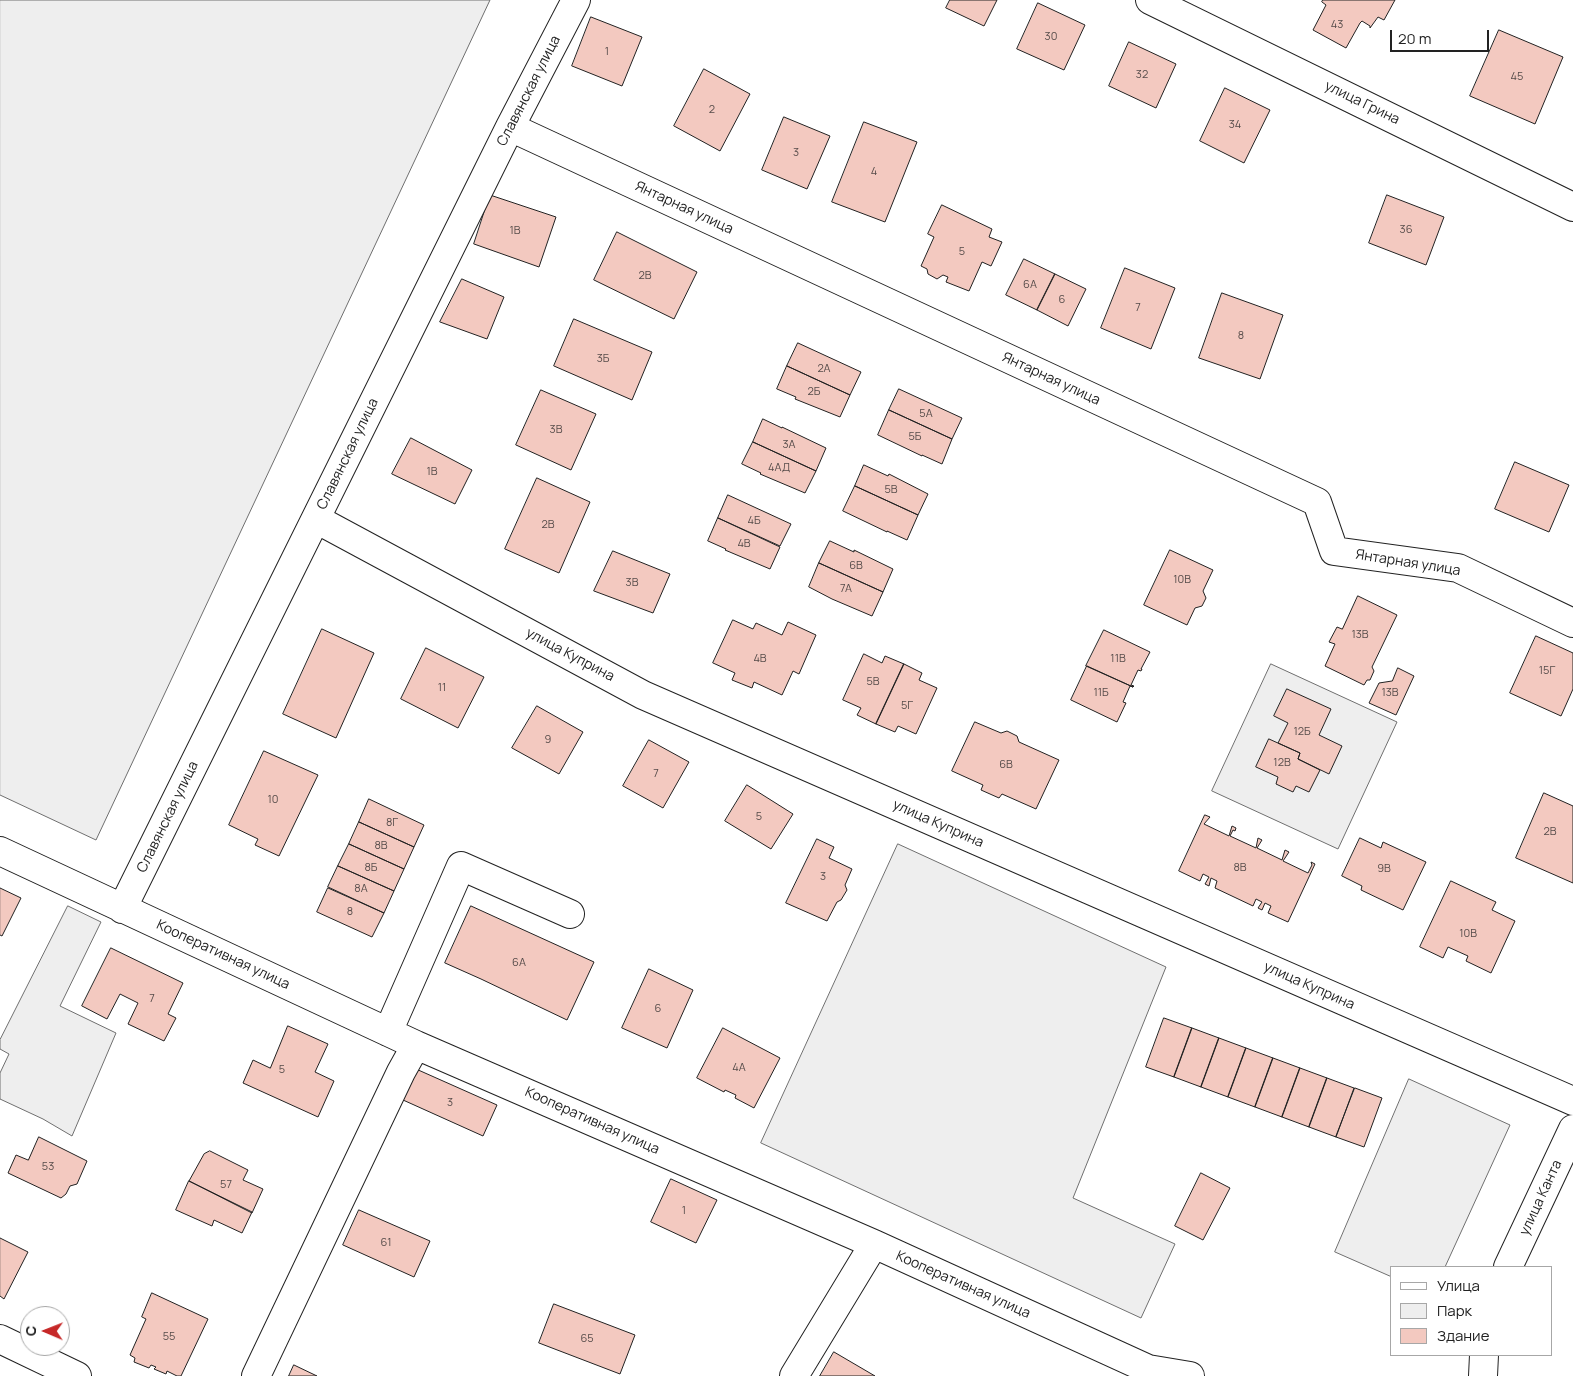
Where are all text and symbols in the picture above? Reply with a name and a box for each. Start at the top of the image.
house number: 43 [1331,18,1343,32]
scale bar [1393,20,1492,52]
text: 20 m [1398,28,1431,49]
house number: 30 [1045,30,1057,44]
street label: Славянская улица [494,33,564,149]
house number: 1 [605,45,609,59]
house number: 32 [1136,68,1148,82]
house number: 45 [1511,70,1523,84]
street label: улица Грина [1322,78,1402,128]
house number: 2 [709,103,715,117]
house number: 34 [1229,118,1241,132]
house number: 3 [793,146,799,160]
house number: 4 [871,165,877,179]
street label: Янтарная улица [632,178,736,238]
house number: 36 [1400,223,1412,237]
house number: 1В [509,224,521,238]
house number: 5 [959,245,965,259]
house number: 2В [638,269,652,283]
house number: 6А [1023,278,1037,292]
house number: 6 [1059,293,1065,307]
house number: 7 [1135,301,1141,315]
house number: 8 [1238,329,1244,343]
street label: Янтарная улица [999,349,1103,409]
house number: 3Б [597,352,609,366]
house number: 2А [817,362,831,376]
house number: 2Б [808,385,820,399]
street label: Славянская улица [314,396,382,512]
house number: 5А [919,407,933,421]
house number: 3В [550,423,562,437]
house number: 5Б [909,430,921,444]
house number: 3А [782,438,796,452]
house number: 4АД [768,461,790,475]
house number: 1В [426,465,438,479]
house number: 5В [884,483,898,497]
house number: 4Б [747,514,761,528]
house number: 2В [541,518,555,532]
house number: 4В [737,537,751,551]
street label: Янтарная улица [1354,546,1462,580]
house number: 6В [849,559,863,573]
house number: 10В [1173,573,1191,587]
house number: 3В [626,576,638,590]
house number: 7А [840,582,852,596]
street label: улица Куприна [523,625,617,685]
house number: 13В [1351,628,1369,642]
house number: 4В [753,652,767,666]
house number: 11В [1110,652,1126,666]
house number: 15Г [1539,664,1555,678]
house number: 5В [866,675,880,689]
house number: 11 [438,681,446,695]
house number: 11Б [1093,686,1109,700]
house number: 13В [1381,686,1399,700]
house number: 5Г [901,699,913,713]
house number: 12Б [1293,725,1311,739]
house number: 9 [545,733,551,747]
house number: 12В [1273,756,1291,770]
house number: 6В [999,758,1013,772]
street label: Славянская улица [134,759,202,875]
house number: 7 [653,767,659,781]
house number: 10 [268,793,278,807]
street label: улица Куприна [890,796,986,852]
house number: 5 [756,810,762,824]
house number: 8Г [386,816,398,830]
house number: 2В [1543,825,1557,839]
house number: 8В [374,839,388,853]
house number: 8Б [364,861,378,875]
house number: 8В [1233,861,1247,875]
house number: 9В [1377,862,1391,876]
house number: 3 [820,870,826,884]
house number: 8А [354,882,368,896]
house number: 8 [347,905,353,919]
street label: Кооперативная улица [154,917,292,993]
house number: 10В [1459,927,1477,941]
house number: 6А [512,956,526,970]
street label: улица Куприна [1261,958,1357,1014]
house number: 7 [149,992,155,1006]
house number: 6 [655,1002,661,1016]
house number: 4А [732,1061,746,1075]
house number: 5 [279,1063,285,1077]
street label: Кооперативная улица [522,1084,662,1158]
house number: 3 [447,1096,453,1110]
street label: улица Канта [1516,1158,1566,1238]
house number: 53 [42,1160,54,1174]
house number: 57 [220,1178,232,1192]
house number: 1 [682,1204,686,1218]
house number: 61 [381,1236,391,1250]
street label: Кооперативная улица [893,1248,1033,1322]
legend [1390,1266,1553,1356]
text: Улица [1437,1275,1480,1296]
text: Парк [1437,1300,1472,1321]
north arrow [20,1306,70,1356]
text: С [21,1325,40,1336]
text: Здание [1437,1325,1489,1346]
house number: 55 [163,1330,175,1344]
house number: 65 [580,1332,594,1346]

